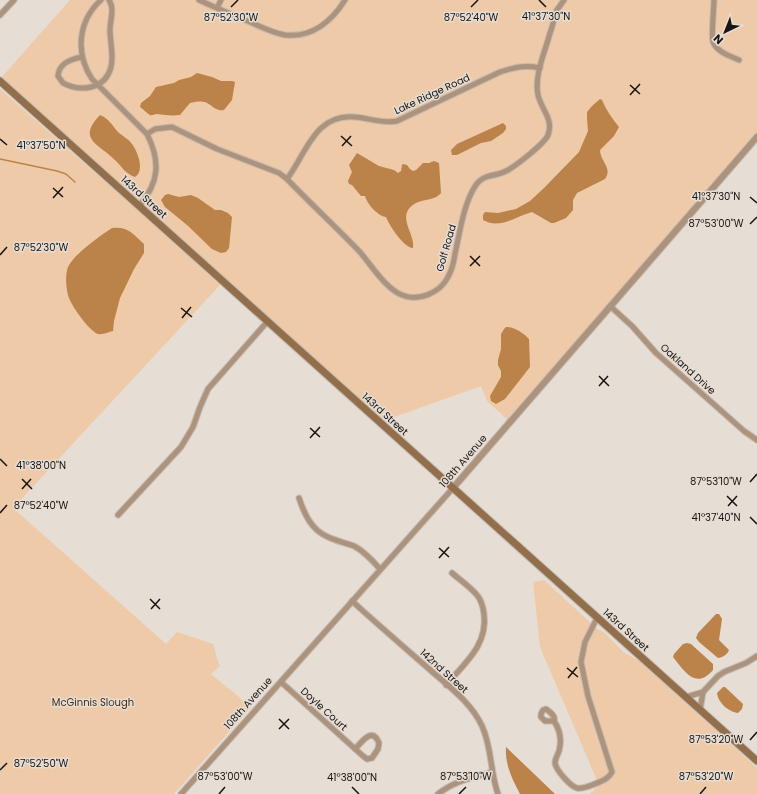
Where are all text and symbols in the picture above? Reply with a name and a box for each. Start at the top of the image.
text: 41°37'30"N [522,9,570,24]
text: 87°52'30"W [204,10,258,25]
text: 87°52'40"W [444,10,499,25]
north arrow [705,12,745,52]
text: N [710,31,727,48]
street label: Lake Ridge Road [392,70,472,118]
text: 41°37'50"N [16,138,66,153]
street label: 143rd Street [117,172,171,222]
text: 41°37'30"N [692,189,740,204]
text: 87°53'00"W [689,216,744,231]
street label: Golf Road [432,223,460,273]
text: 87°52'30"W [14,240,68,255]
street label: Oakland Drive [657,340,719,398]
street label: 143rd Street [358,389,412,439]
street label: 108th Avenue [436,431,490,491]
text: 41°38'00"N [16,458,66,473]
text: 87°53'10"W [690,474,742,489]
text: 87°52'40"W [14,498,69,513]
text: 41°37'40"N [691,510,741,525]
street label: 143rd Street [599,605,653,655]
street label: 142nd Street [417,645,472,697]
street label: 108th Avenue [220,673,276,733]
street label: Doyle Court [297,684,351,734]
park label: McGinnis Slough [52,695,134,710]
text: 87°53'20"W [689,732,743,747]
text: 87°52'50"W [14,756,69,771]
text: 87°53'00"W [198,769,253,784]
text: 87°53'10"W [440,769,492,784]
text: 87°53'20"W [679,769,733,784]
text: 41°38'00"N [327,770,377,785]

